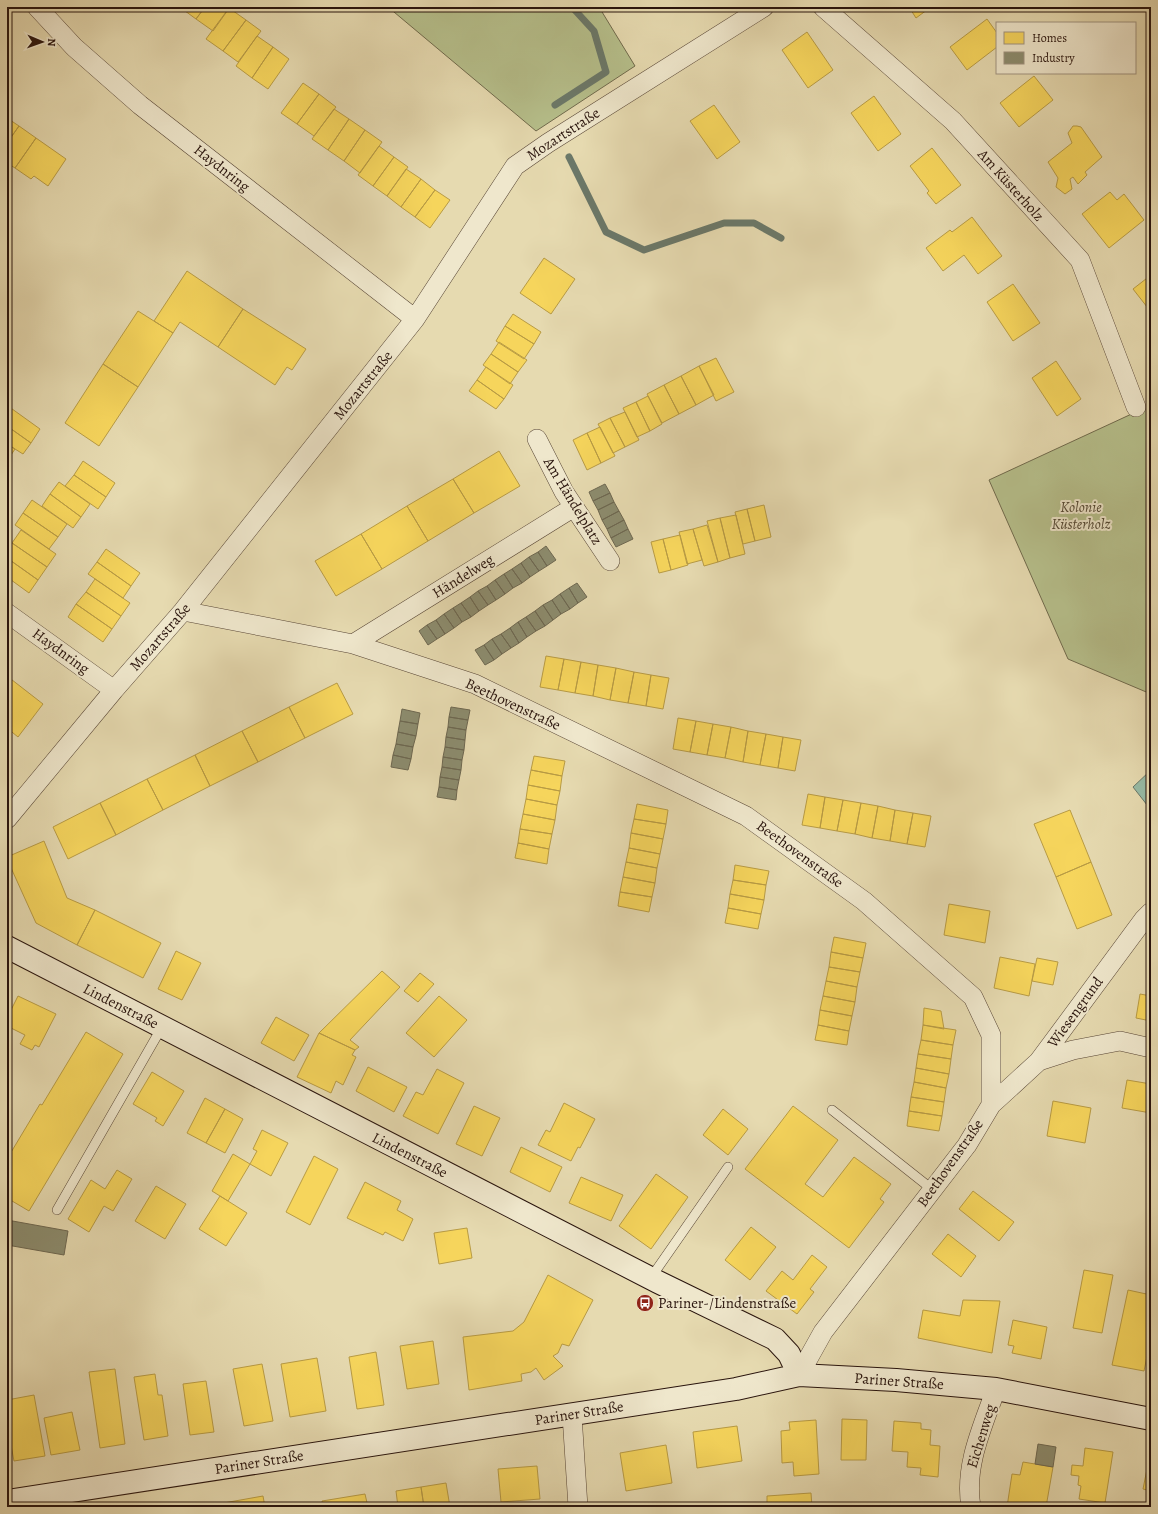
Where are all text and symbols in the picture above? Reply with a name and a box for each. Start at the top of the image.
north arrow [22,22,62,62]
legend [996,22,1136,74]
text: Homes [1032,30,1067,46]
text: N [44,38,59,47]
text: Industry [1032,50,1075,66]
street label: Mozartstraße [522,103,604,165]
street label: Haydnring [190,140,255,197]
street label: Am Küsterholz [973,144,1049,225]
street label: Mozartstraße [329,346,397,424]
street label: Am Händelplatz [538,453,607,549]
park label: Kolonie Küsterholz [1052,497,1111,534]
street label: Händelweg [428,549,498,603]
street label: Mozartstraße [125,599,195,675]
street label: Haydnring [28,623,94,679]
street label: Beethovenstraße [462,673,564,735]
street label: Beethovenstraße [752,816,848,893]
street label: Wiesengrund [1042,972,1108,1052]
street label: Lindenstraße [80,978,162,1034]
street label: Beethovenstraße [912,1115,988,1211]
street label: Lindenstraße [369,1127,451,1183]
bus stop icon: Pariner-/Lindenstraße [635,1293,655,1313]
place label: Pariner-/Lindenstraße [658,1293,796,1313]
street label: Pariner Straße [854,1368,945,1394]
street label: Pariner Straße [533,1396,625,1430]
street label: Eichenweg [962,1401,1000,1471]
street label: Pariner Straße [213,1445,305,1479]

